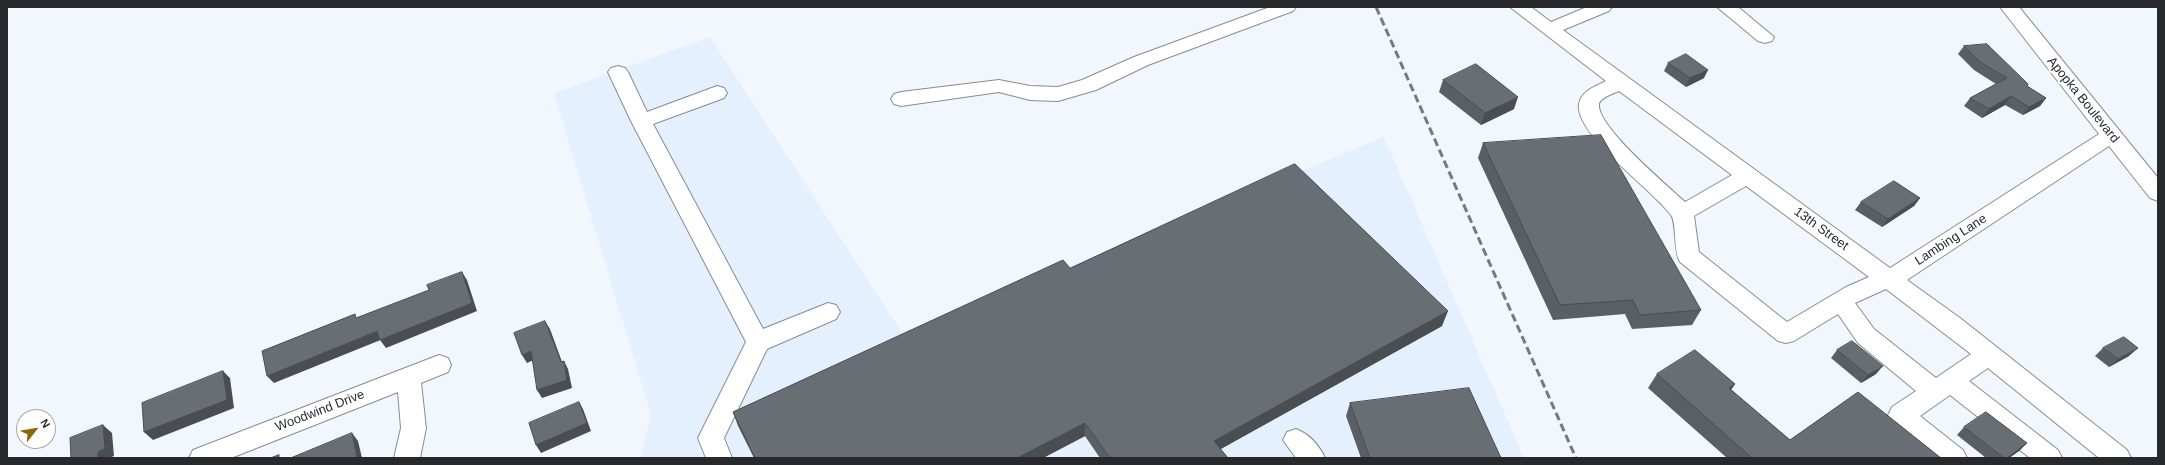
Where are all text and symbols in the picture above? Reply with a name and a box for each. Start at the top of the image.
street label: Apopka Boulevard [2044,54,2122,146]
street label: 13th Street [1791,204,1851,254]
street label: Lambing Lane [1912,211,1990,269]
street label: Woodwind Drive [273,387,367,435]
north arrow [16,409,56,449]
text: N [38,417,53,430]

